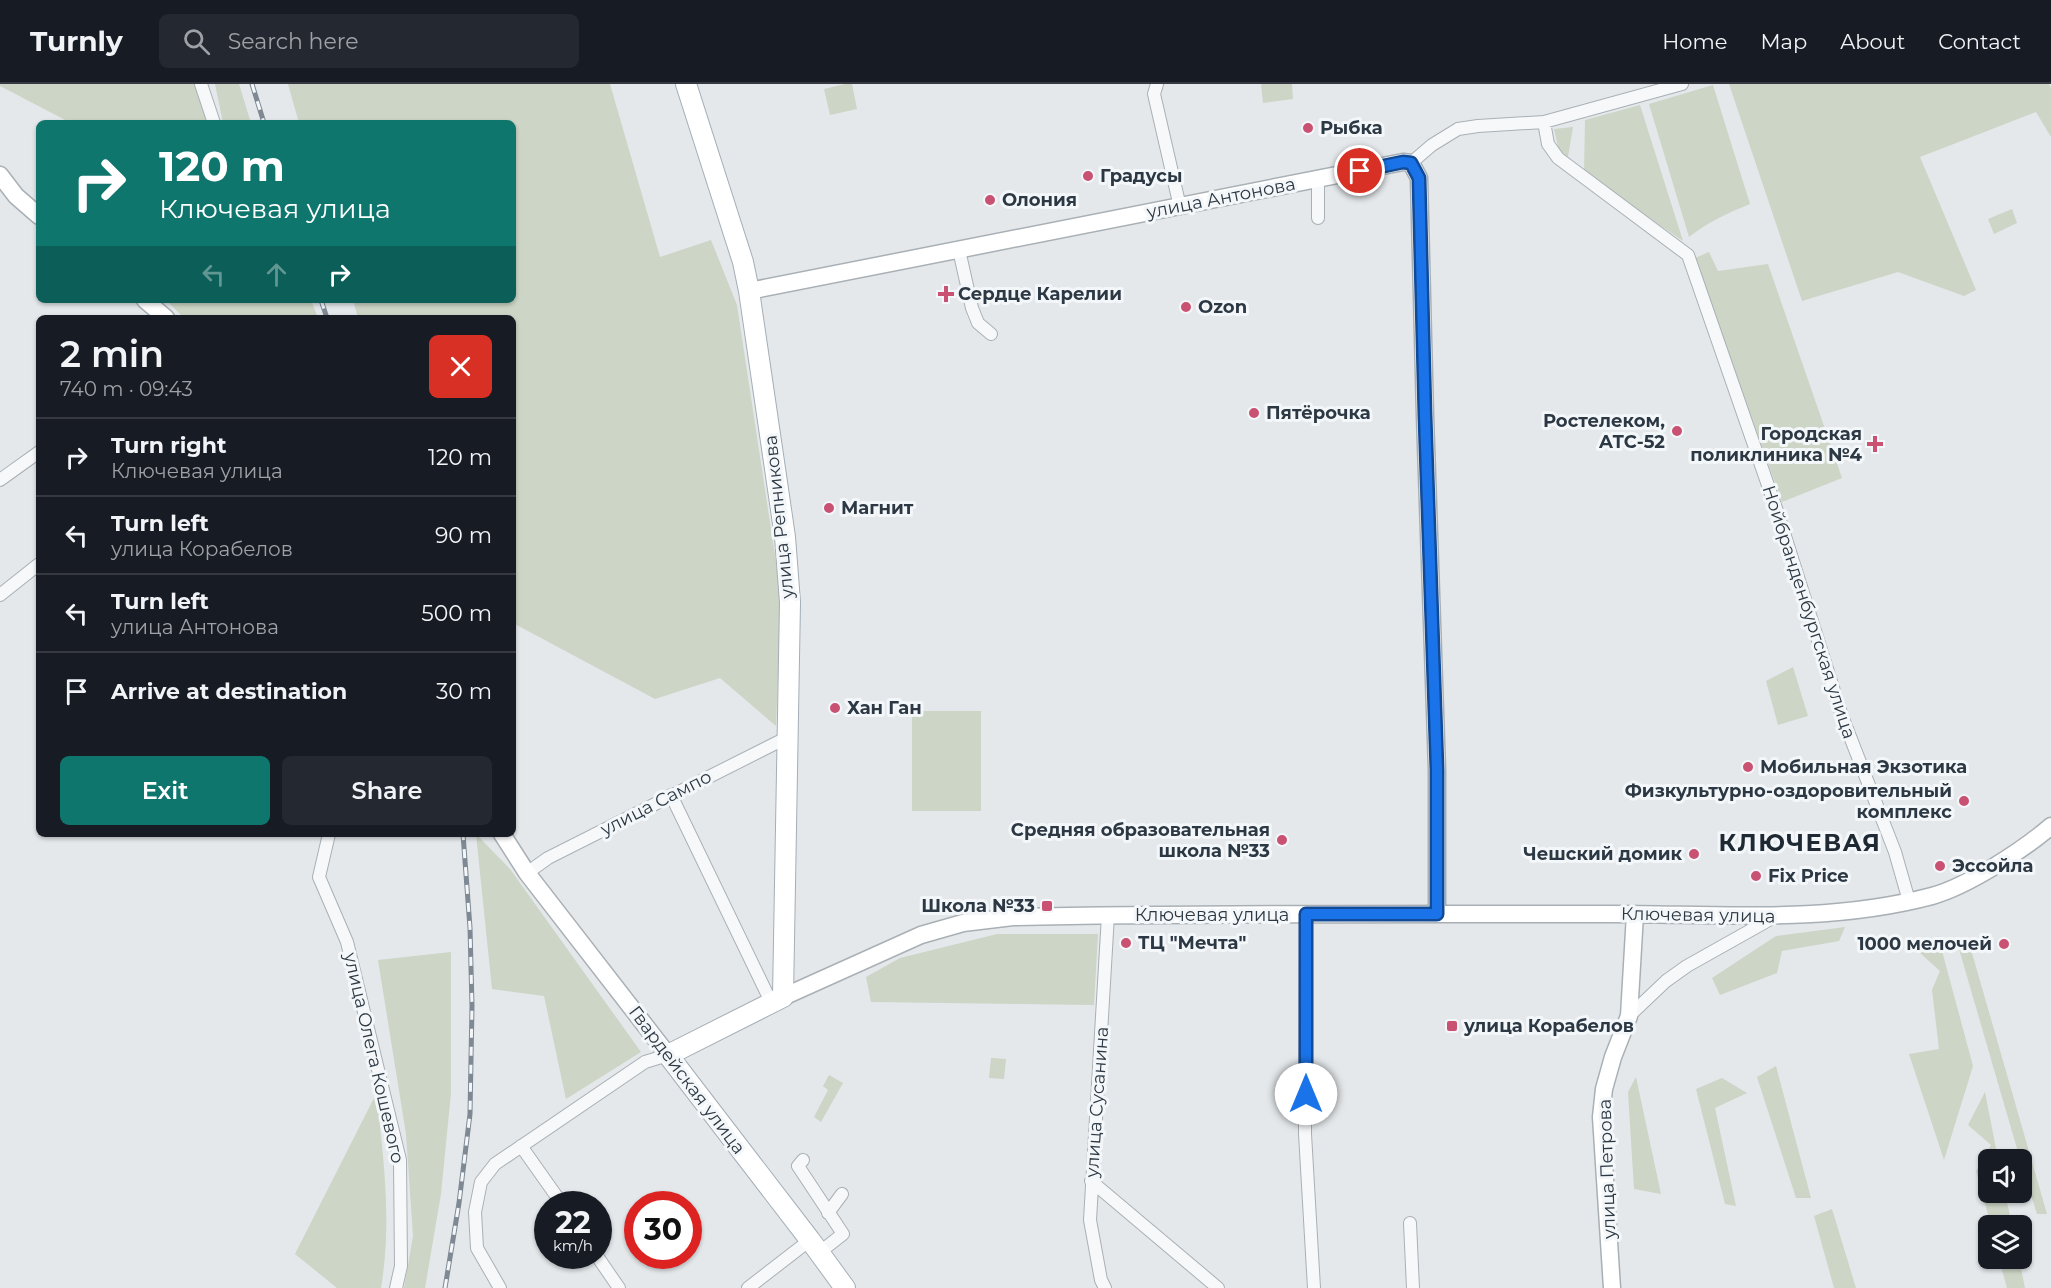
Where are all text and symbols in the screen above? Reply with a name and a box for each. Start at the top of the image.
search box [159,14,579,68]
text: Turnly [30,24,123,58]
icon: search [180,25,213,58]
text: Search here [228,28,359,55]
text: Home [1662,29,1727,54]
text: Map [1760,29,1807,54]
text: About [1840,29,1905,54]
text: Contact [1938,29,2021,54]
place label: Рыбка [1320,117,1383,139]
marker: Рыбка [1301,121,1315,135]
text: 120 m [159,140,285,192]
icon: right [60,144,138,222]
pin [1334,145,1385,196]
icon: arrive [1343,154,1376,187]
place label: Градусы [1100,165,1182,187]
marker: Градусы [1081,169,1095,183]
street label: улица Антонова [1144,173,1297,223]
place label: Олония [1002,189,1077,211]
text: Ключевая улица [159,192,391,225]
marker: Олония [983,193,997,207]
icon: left [197,258,230,291]
icon: ahead [260,258,293,291]
icon: right [323,258,356,291]
place label: Сердце Карелии [958,283,1122,305]
marker: Сердце Карелии [939,287,953,301]
place label: Ozon [1198,296,1247,318]
marker: Ozon [1179,300,1193,314]
text: 2 min [60,332,164,376]
button: close [429,335,492,398]
text: 740 m · 09:43 [60,377,193,401]
place label: Пятёрочка [1266,402,1371,424]
marker: Пятёрочка [1247,406,1261,420]
place label: Ростелеком, АТС-52 [1543,410,1665,453]
place label: Городская поликлиника №4 [1690,423,1863,466]
marker: Ростелеком, АТС-52 [1670,424,1684,438]
text: Turn right [111,432,226,459]
street label: улица Репникова [759,434,799,601]
marker: Городская поликлиника №4 [1866,435,1884,453]
icon: right [60,441,93,474]
text: 120 m [428,444,492,471]
text: Ключевая улица [111,459,283,483]
street label: Нойбранденбургская улица [1758,482,1860,742]
place label: Магнит [841,497,914,519]
marker: Магнит [822,501,836,515]
text: Turn left [111,510,209,537]
icon: left [60,519,93,552]
text: 90 m [435,522,492,549]
text: улица Корабелов [111,537,293,561]
text: Turn left [111,588,209,615]
icon: left [60,597,93,630]
text: 500 m [421,600,492,627]
text: улица Антонова [111,615,279,639]
icon: arrive [60,675,93,708]
text: Arrive at destination [111,678,347,705]
text: 30 m [436,678,492,705]
place label: Хан Ган [847,697,922,719]
marker: Хан Ган [828,701,842,715]
button: Exit [60,756,270,825]
button: Share [282,756,492,825]
place label: Мобильная Экзотика [1760,756,1967,778]
marker: Мобильная Экзотика [1741,760,1755,774]
street label: улица Сампо [596,766,715,841]
place label: Физкультурно-оздоровительный комплекс [1625,780,1952,823]
marker: Физкультурно-оздоровительный комплекс [1957,794,1971,808]
place label: Средняя образовательная школа №33 [1011,819,1270,862]
district label: КЛЮЧЕВАЯ [1719,828,1881,857]
marker: Средняя образовательная школа №33 [1275,833,1289,847]
place label: Чешский домик [1524,843,1682,865]
marker: Чешский домик [1687,847,1701,861]
place label: Эссойла [1952,855,2033,877]
marker: Эссойла [1933,859,1947,873]
place label: Fix Price [1768,865,1849,887]
marker: Fix Price [1749,869,1763,883]
place label: Школа №33 [921,895,1035,917]
marker: Школа №33 [1040,899,1054,913]
street label: Ключевая улица [1621,903,1775,927]
street label: Ключевая улица [1135,904,1289,926]
place label: ТЦ "Мечта" [1138,932,1246,954]
place label: 1000 мелочей [1858,933,1992,955]
marker: ТЦ "Мечта" [1119,936,1133,950]
marker: 1000 мелочей [1997,937,2011,951]
street label: улица Олега Кошевого [339,950,409,1165]
street label: Гвардейская улица [624,1002,750,1158]
place label: улица Корабелов [1463,1015,1634,1037]
marker: улица Корабелов [1445,1019,1459,1033]
street label: улица Сусанина [1081,1026,1113,1179]
position arrow [1274,1062,1338,1126]
street label: улица Петрова [1594,1099,1620,1240]
map controls [1978,1149,2032,1269]
button: sound [1978,1149,2032,1203]
speed limit sign: 30 [624,1191,702,1269]
text: 22 [555,1204,591,1241]
button: layers [1978,1215,2032,1269]
text: km/h [553,1236,593,1255]

